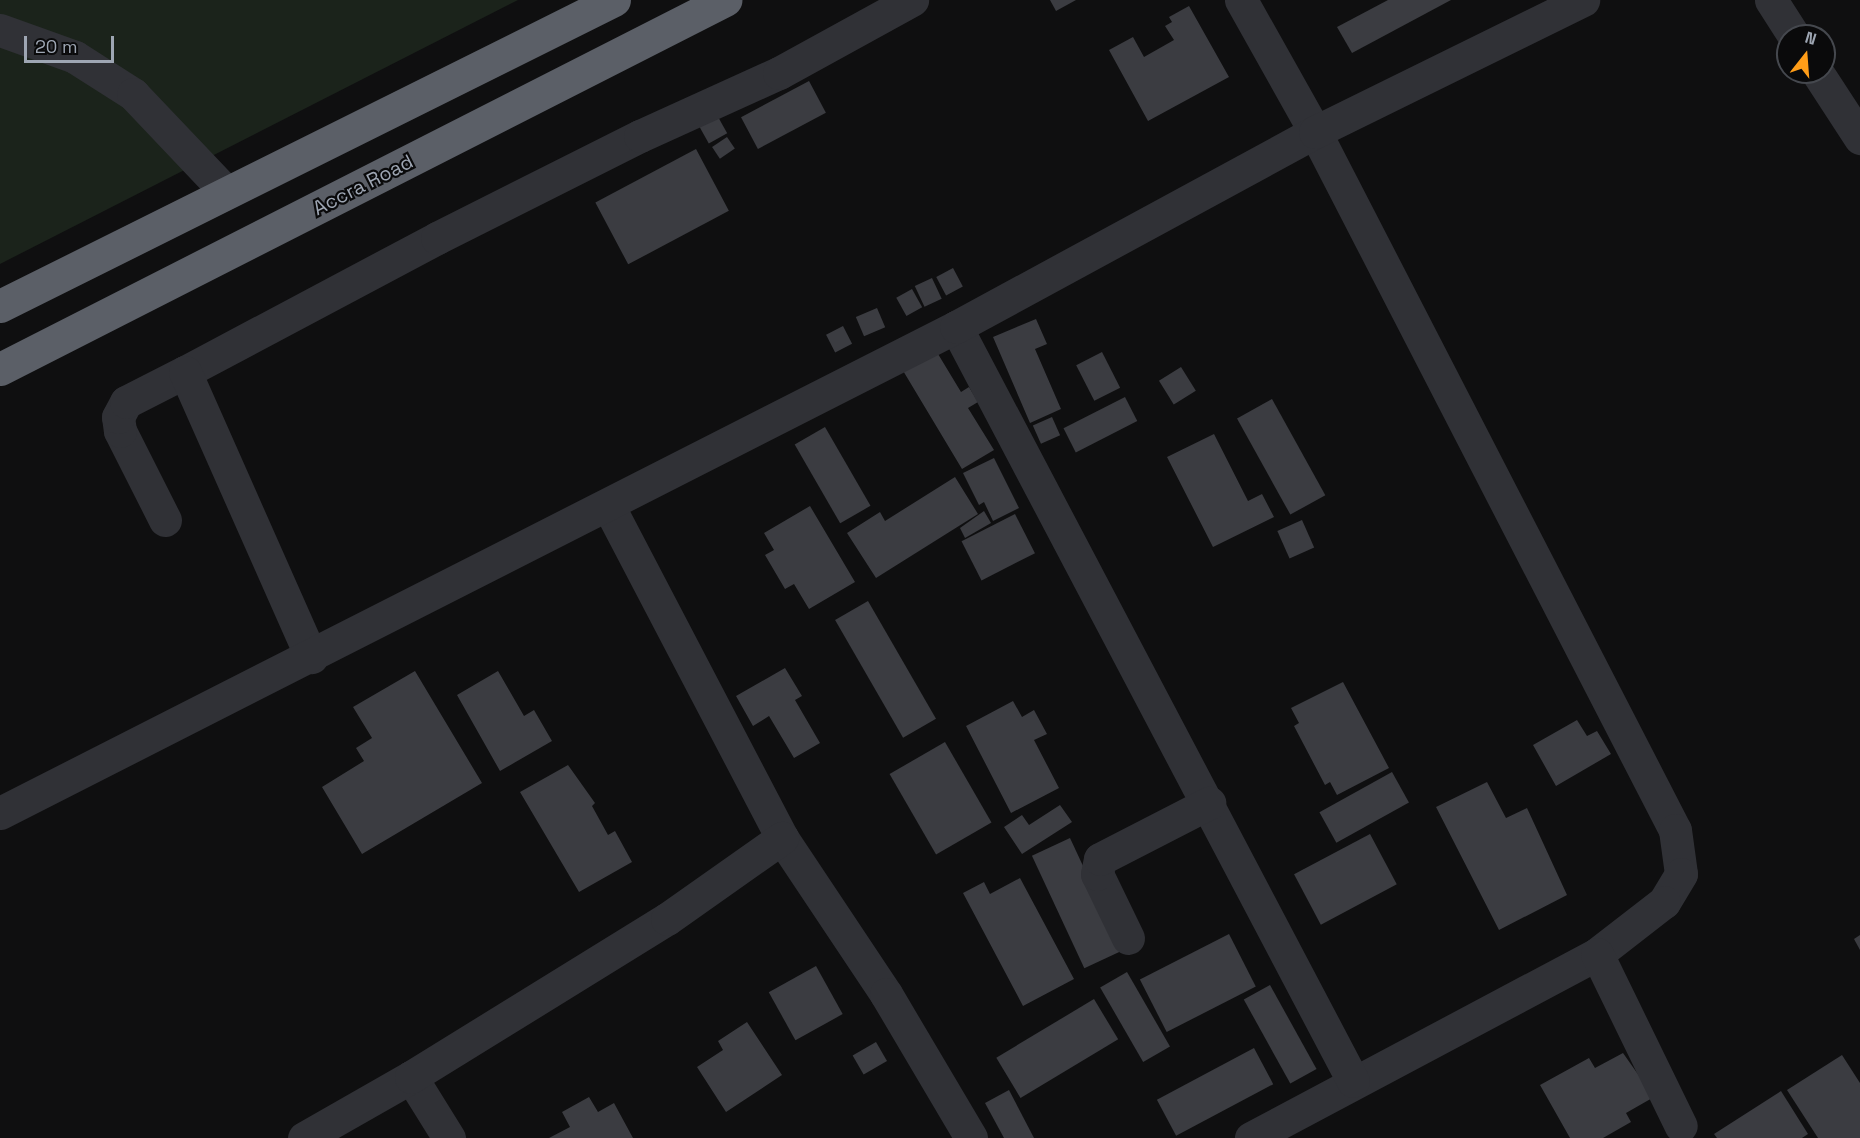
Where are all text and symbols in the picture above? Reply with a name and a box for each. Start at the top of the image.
scale bar [27,24,117,62]
north arrow [1776,24,1836,84]
text: N [1803,27,1819,50]
text: 20 m [35,35,78,58]
street label: Accra Road [309,149,417,221]

